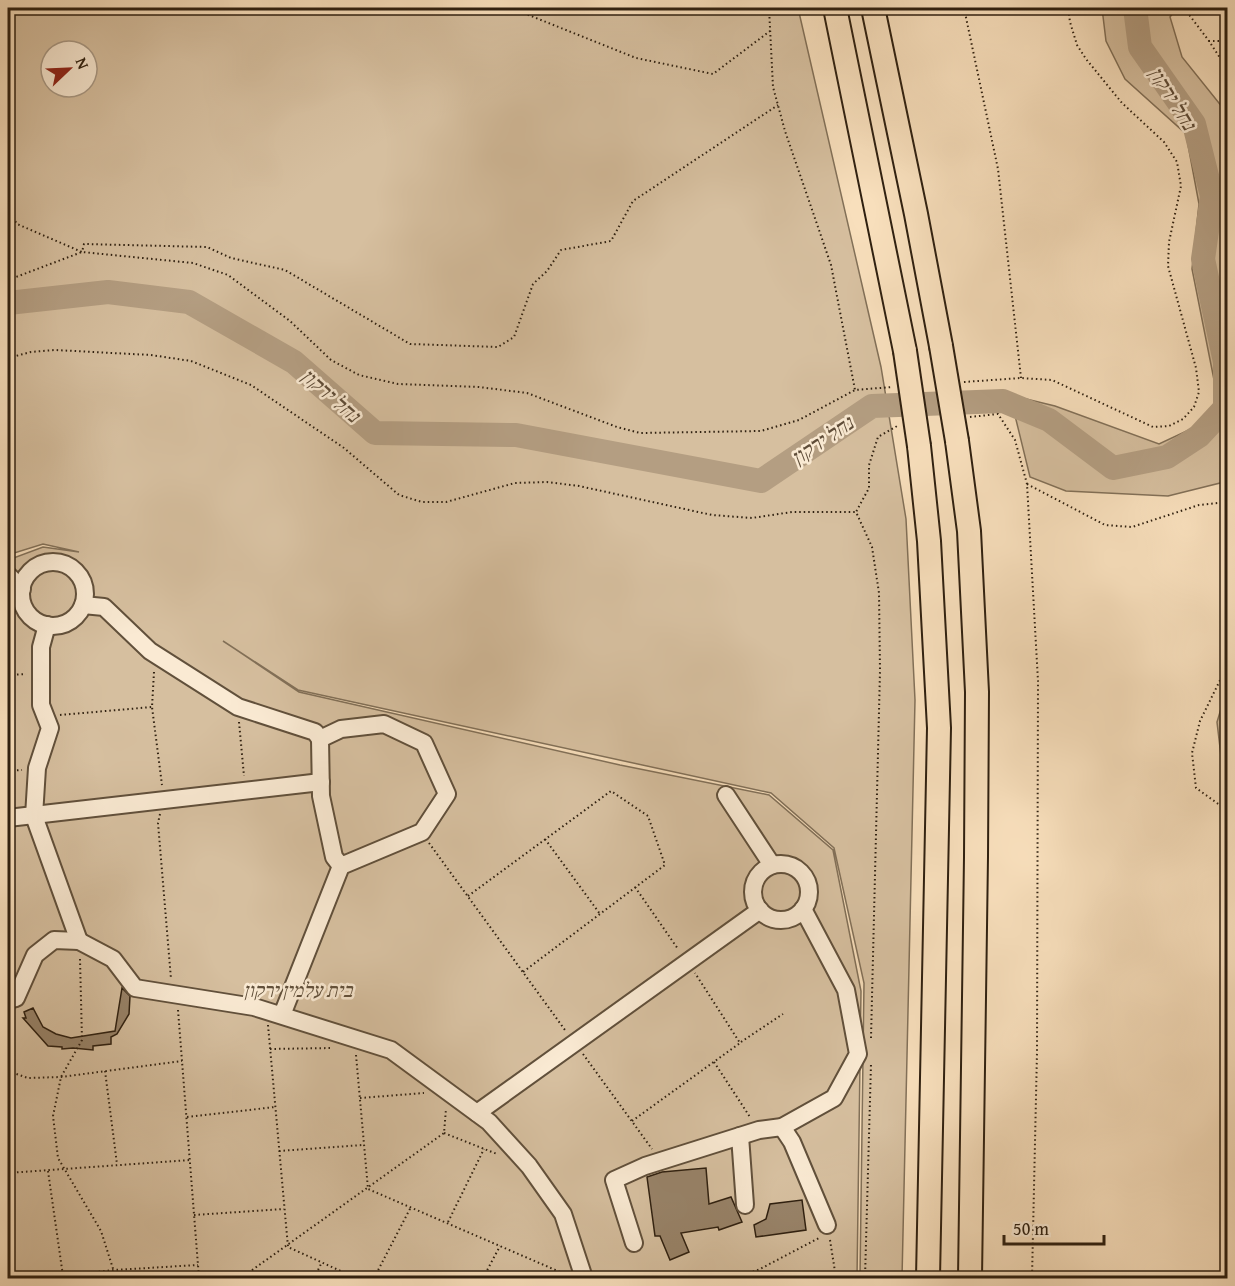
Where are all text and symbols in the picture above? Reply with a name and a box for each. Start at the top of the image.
north arrow [39,39,99,99]
text: N [70,54,96,73]
water label: נחל ירקון [1141,60,1206,137]
water label: נחל ירקון [295,361,369,431]
water label: נחל ירקון [785,407,861,472]
park label: בית עלמין ירקון [244,975,354,1004]
scale bar [1004,1208,1104,1246]
text: 50 m [1013,1215,1049,1242]

